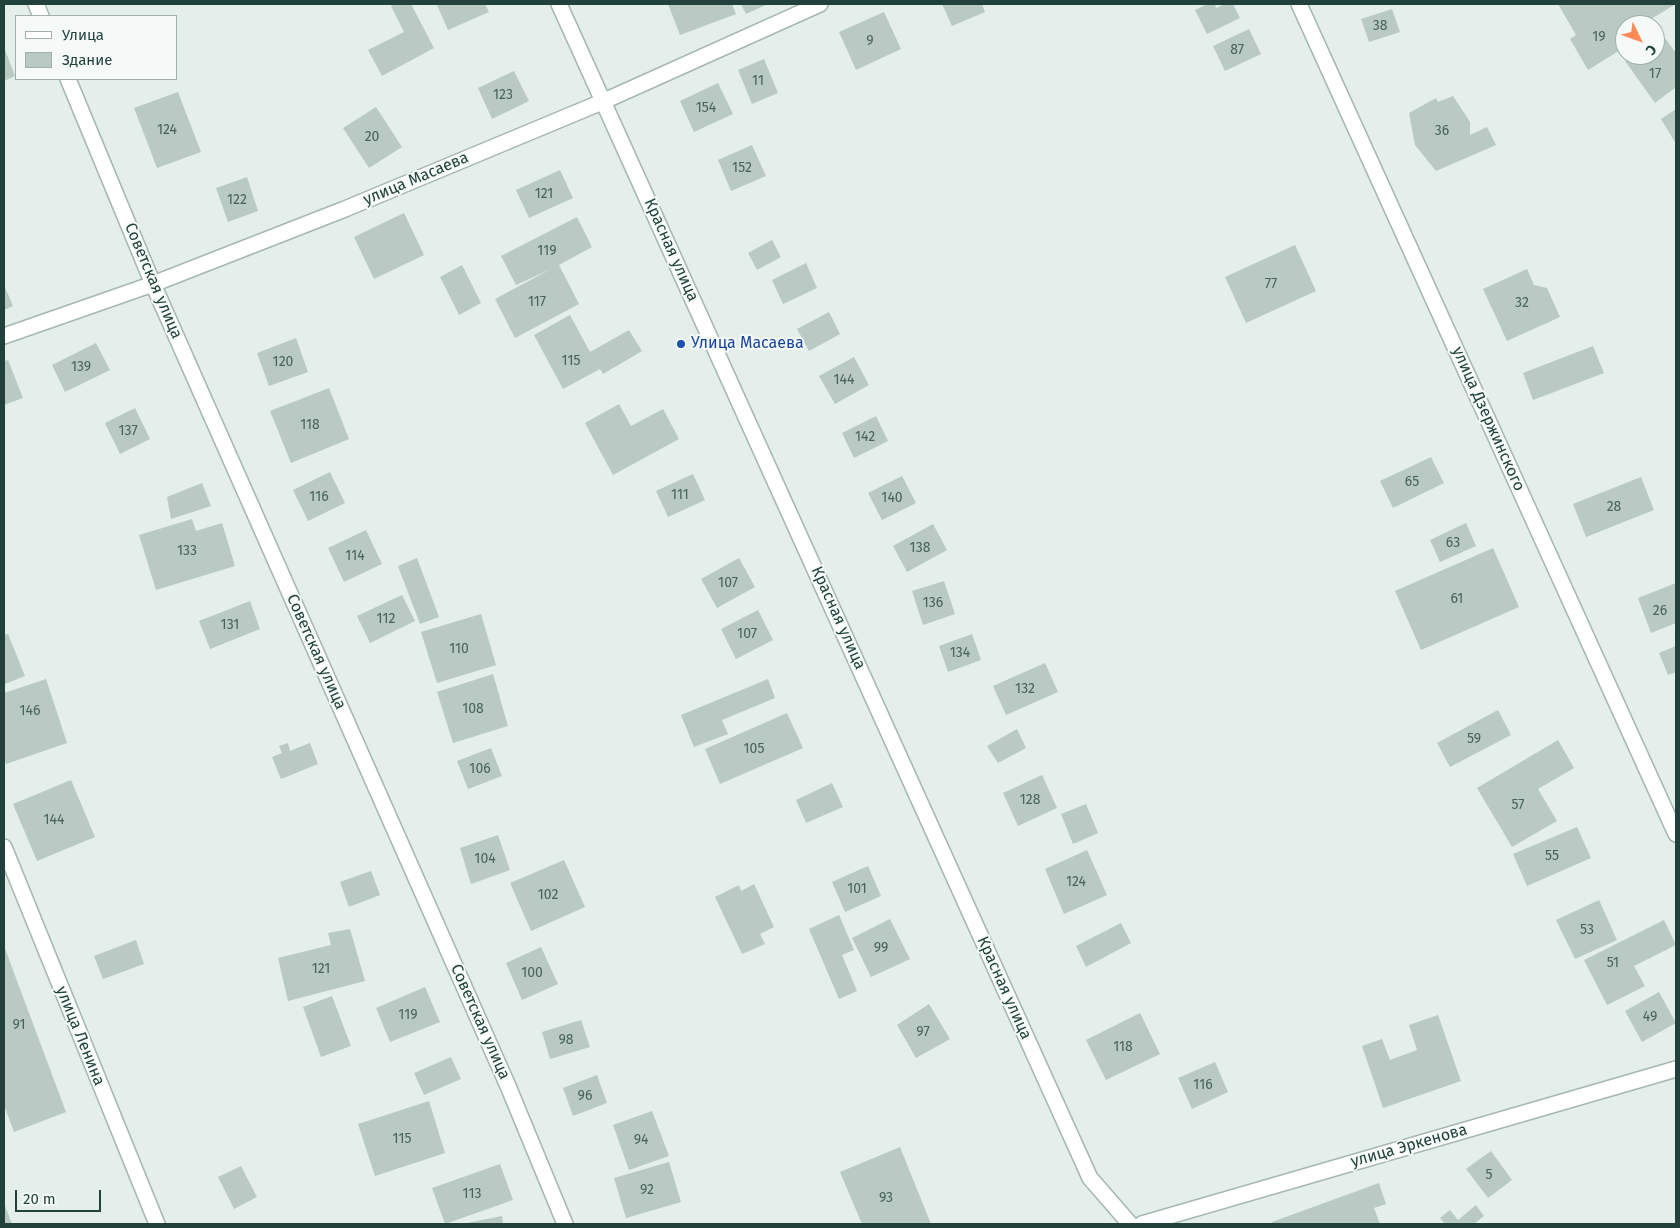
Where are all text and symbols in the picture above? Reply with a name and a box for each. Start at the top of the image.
legend [15,15,178,80]
north arrow [1615,15,1665,65]
house number: 38 [1373,18,1387,34]
text: Улица [62,26,104,44]
house number: 19 [1592,29,1606,45]
house number: 9 [866,33,874,49]
text: С [1642,41,1660,58]
house number: 87 [1230,42,1244,58]
text: Здание [62,51,112,69]
house number: 17 [1649,66,1661,82]
house number: 11 [752,73,764,89]
house number: 123 [493,87,513,103]
house number: 154 [696,100,716,116]
house number: 124 [157,122,177,138]
house number: 36 [1435,123,1449,139]
house number: 20 [365,129,379,145]
street label: улица Масаева [360,148,472,210]
house number: 152 [732,160,752,176]
house number: 121 [535,186,553,202]
house number: 122 [227,192,247,208]
street label: Красная улица [640,195,702,305]
street label: Советская улица [120,220,186,342]
house number: 119 [537,243,557,259]
house number: 77 [1265,276,1277,292]
house number: 117 [528,294,546,310]
house number: 32 [1515,295,1529,311]
place label: Улица Масаева [691,334,804,354]
marker: Улица Масаева [675,338,687,350]
street label: улица Дзержинского [1447,344,1529,494]
house number: 115 [562,353,580,369]
house number: 120 [273,354,293,370]
house number: 139 [71,359,91,375]
house number: 144 [834,372,854,388]
house number: 118 [300,417,320,433]
house number: 137 [118,423,138,439]
house number: 142 [855,429,875,445]
house number: 65 [1405,474,1419,490]
house number: 111 [671,487,689,503]
house number: 116 [309,489,329,505]
house number: 140 [881,490,903,506]
house number: 28 [1607,499,1621,515]
house number: 63 [1446,535,1460,551]
house number: 138 [910,540,930,556]
house number: 133 [177,543,197,559]
house number: 114 [345,548,365,564]
street label: Красная улица [807,563,869,673]
house number: 107 [718,575,738,591]
street label: Советская улица [282,591,350,713]
house number: 61 [1451,591,1463,607]
house number: 136 [923,595,943,611]
house number: 26 [1653,603,1667,619]
house number: 112 [377,611,395,627]
house number: 131 [221,617,239,633]
house number: 107 [737,626,757,642]
house number: 110 [449,641,469,657]
house number: 134 [950,645,970,661]
house number: 132 [1015,681,1035,697]
house number: 108 [462,701,484,717]
house number: 146 [20,703,40,719]
house number: 59 [1467,731,1481,747]
house number: 105 [744,741,764,757]
house number: 106 [469,761,491,777]
house number: 128 [1020,792,1040,808]
house number: 57 [1512,797,1524,813]
house number: 144 [44,812,64,828]
house number: 55 [1545,848,1559,864]
house number: 104 [474,851,496,867]
house number: 124 [1066,874,1086,890]
house number: 101 [847,881,867,897]
house number: 102 [538,887,558,903]
house number: 53 [1580,922,1594,938]
street label: Красная улица [973,933,1035,1043]
house number: 99 [874,940,888,956]
house number: 51 [1607,955,1619,971]
house number: 121 [312,961,330,977]
street label: Советская улица [446,961,514,1083]
house number: 100 [521,965,543,981]
street label: улица Ленина [51,984,109,1088]
house number: 119 [398,1007,418,1023]
house number: 49 [1643,1009,1657,1025]
house number: 91 [12,1017,26,1033]
house number: 97 [916,1024,930,1040]
house number: 98 [558,1032,574,1048]
house number: 118 [1113,1039,1133,1055]
house number: 116 [1193,1077,1213,1093]
house number: 96 [578,1088,592,1104]
street label: улица Эркенова [1349,1120,1469,1172]
house number: 115 [393,1131,411,1147]
house number: 94 [634,1132,648,1148]
house number: 5 [1485,1167,1493,1183]
scale bar [18,1180,104,1212]
house number: 92 [640,1182,654,1198]
house number: 113 [463,1186,481,1202]
text: 20 m [23,1190,56,1208]
house number: 93 [879,1190,893,1206]

